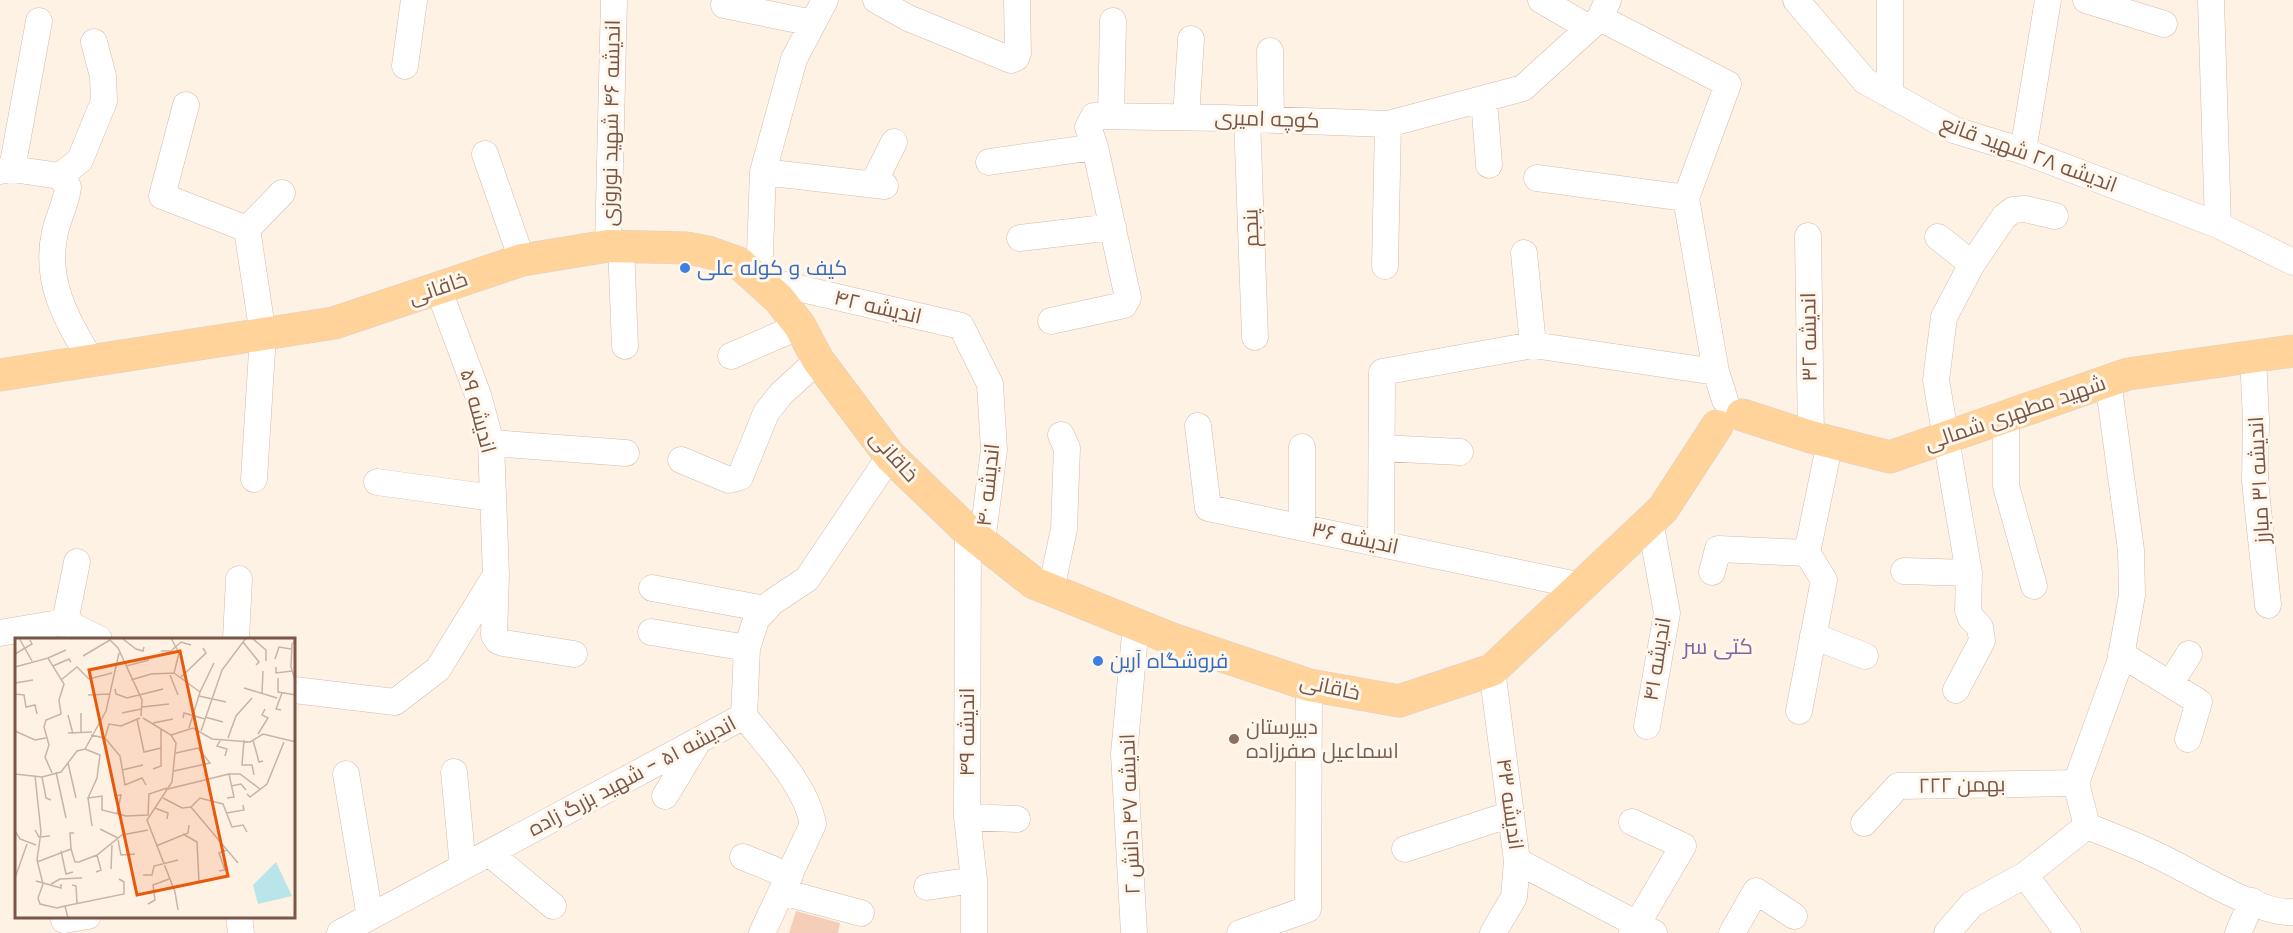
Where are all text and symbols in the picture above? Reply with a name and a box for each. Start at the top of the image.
street label: اندیشه ۴۶ شهید نوروزی [594,19,627,227]
street label: کوچه امیری [1214,102,1320,135]
street label: اندیشه ۲۸ شهید قانع [1937,108,2121,199]
street label: پنجم [1235,208,1266,248]
place label: کیف و کوله علی [697,253,847,282]
marker: کیف و کوله علی [678,261,692,275]
street label: خاقانی [404,264,471,311]
street label: اندیشه ۴۲ [832,282,925,331]
street label: اندیشه ۳۲ [1793,292,1824,382]
street label: اندیشه ۵۹ [453,365,504,456]
street label: شهید مطهری شمالی [1920,368,2109,457]
street label: اندیشه ۳۱ مبارز [2241,416,2276,545]
street label: خاقانی [863,423,926,488]
street label: اندیشه ۴۰ [969,442,1006,528]
street label: اندیشه ۳۶ [1309,514,1401,561]
street label: اندیشه ۴۱ [1636,615,1677,703]
district label: کتی سر [1681,631,1753,662]
inset map [15,638,296,918]
place label: فروشگاه آرین [1110,646,1228,675]
marker: فروشگاه آرین [1091,654,1105,668]
street label: خاقانی [1297,666,1363,707]
street label: اندیشه ۴۹ [952,688,981,776]
street label: اندیشه ۵۱ - شهید بزرگ زاده [523,708,741,843]
place label: دبیرستان اسماعیل صفرزاده [1246,712,1399,765]
marker: دبیرستان اسماعیل صفرزاده [1227,732,1241,746]
street label: اندیشه ۴۷ دانش ۲ [1112,733,1147,895]
street label: اندیشه ۴۳ [1490,756,1531,852]
street label: ۲۲بهمن ۲ [1918,769,2006,800]

